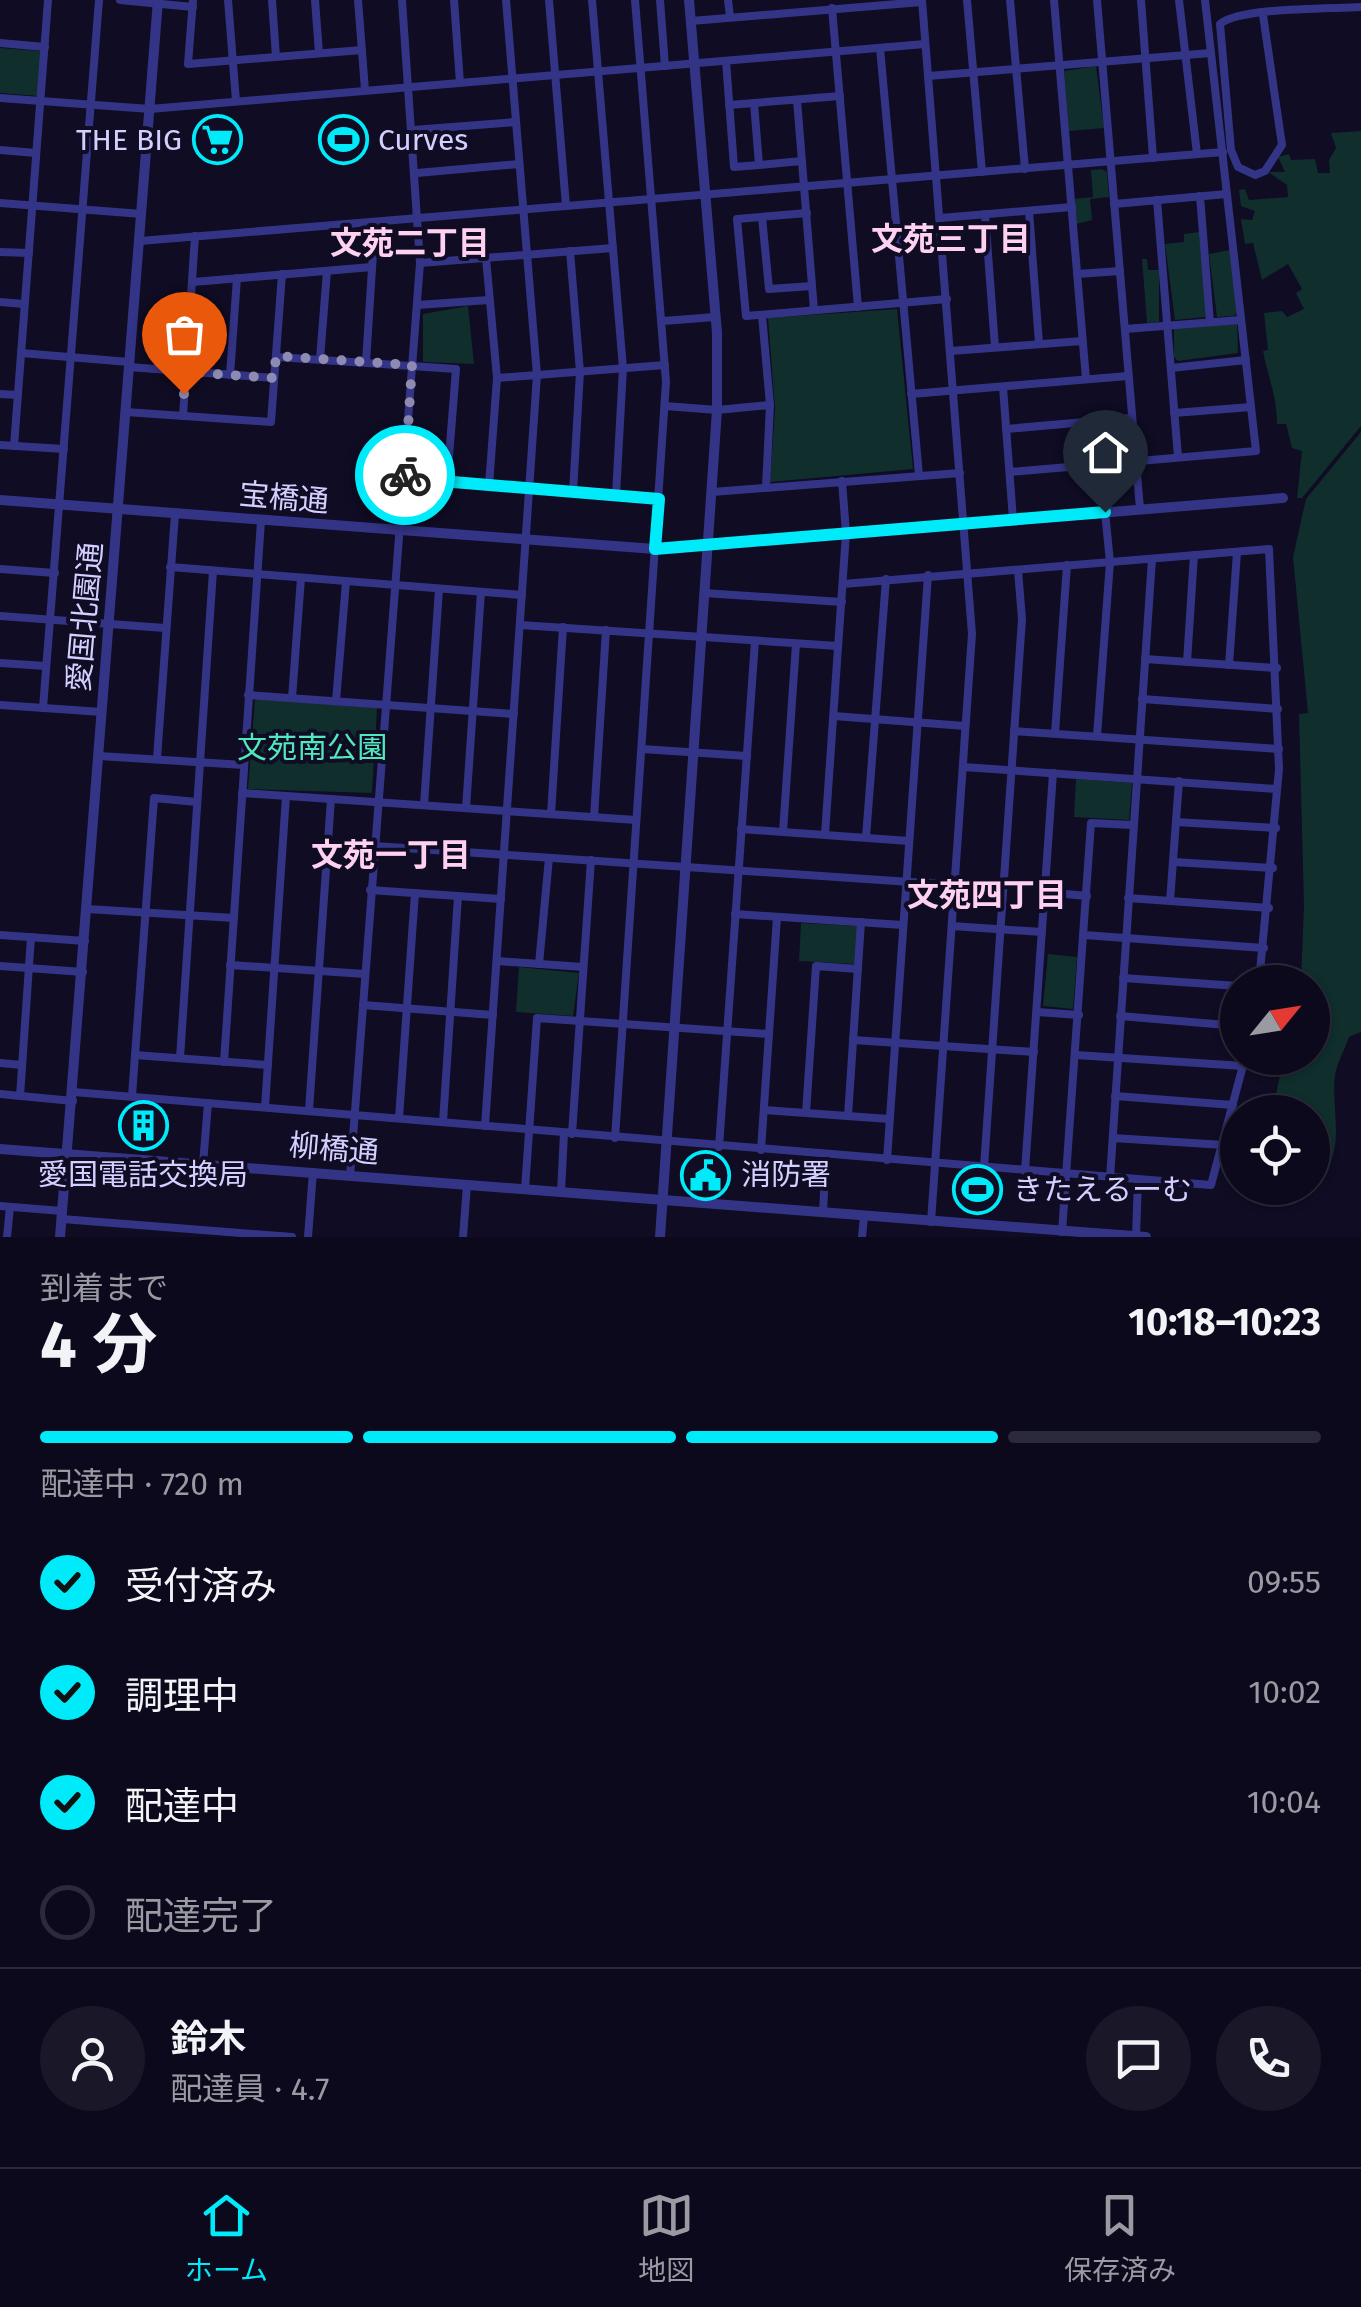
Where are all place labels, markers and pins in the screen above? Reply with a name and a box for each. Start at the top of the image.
supermarket icon: THE BIG [191,114,243,166]
sports icon: Curves [317,114,369,166]
place label: THE BIG [76,122,182,158]
place label: Curves [378,122,468,158]
pin [142,292,227,395]
pin [1063,410,1148,513]
building icon: 愛国電話交換局 [117,1100,169,1152]
public building icon: 消防署 [680,1149,732,1201]
place label: 愛国電話交換局 [38,1157,248,1193]
place label: 消防署 [741,1157,831,1193]
sports icon: きたえるーむ [952,1164,1004,1216]
place label: きたえるーむ [1013,1172,1192,1208]

